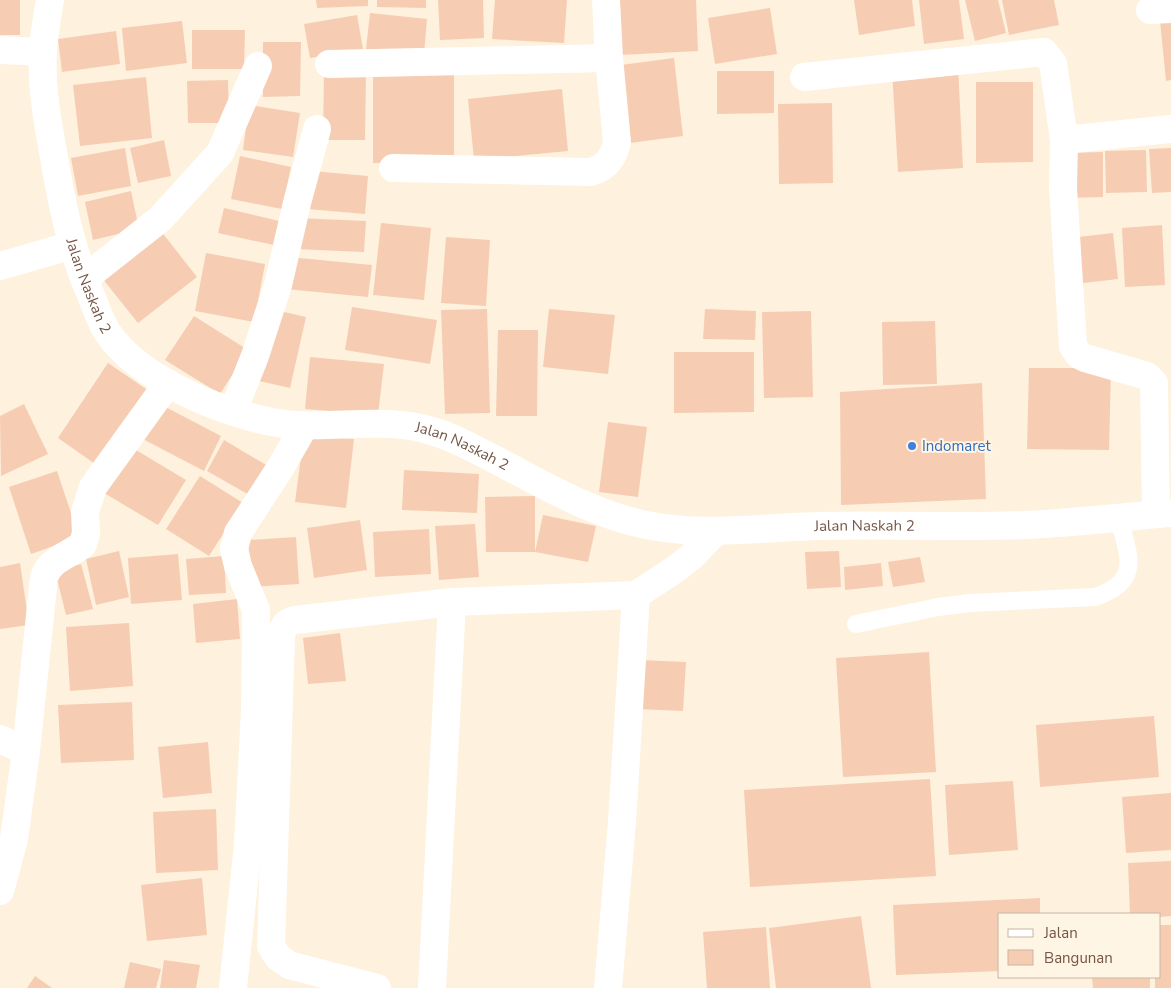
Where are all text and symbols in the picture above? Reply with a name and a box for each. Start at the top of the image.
street label: Jalan Naskah 2 [61,235,116,337]
street label: Jalan Naskah 2 [413,417,512,475]
place label: Indomaret [922,436,991,456]
marker: Indomaret [906,440,918,452]
street label: Jalan Naskah 2 [813,515,915,536]
legend [998,913,1161,978]
text: Jalan [1043,923,1078,943]
text: Bangunan [1044,948,1113,968]

